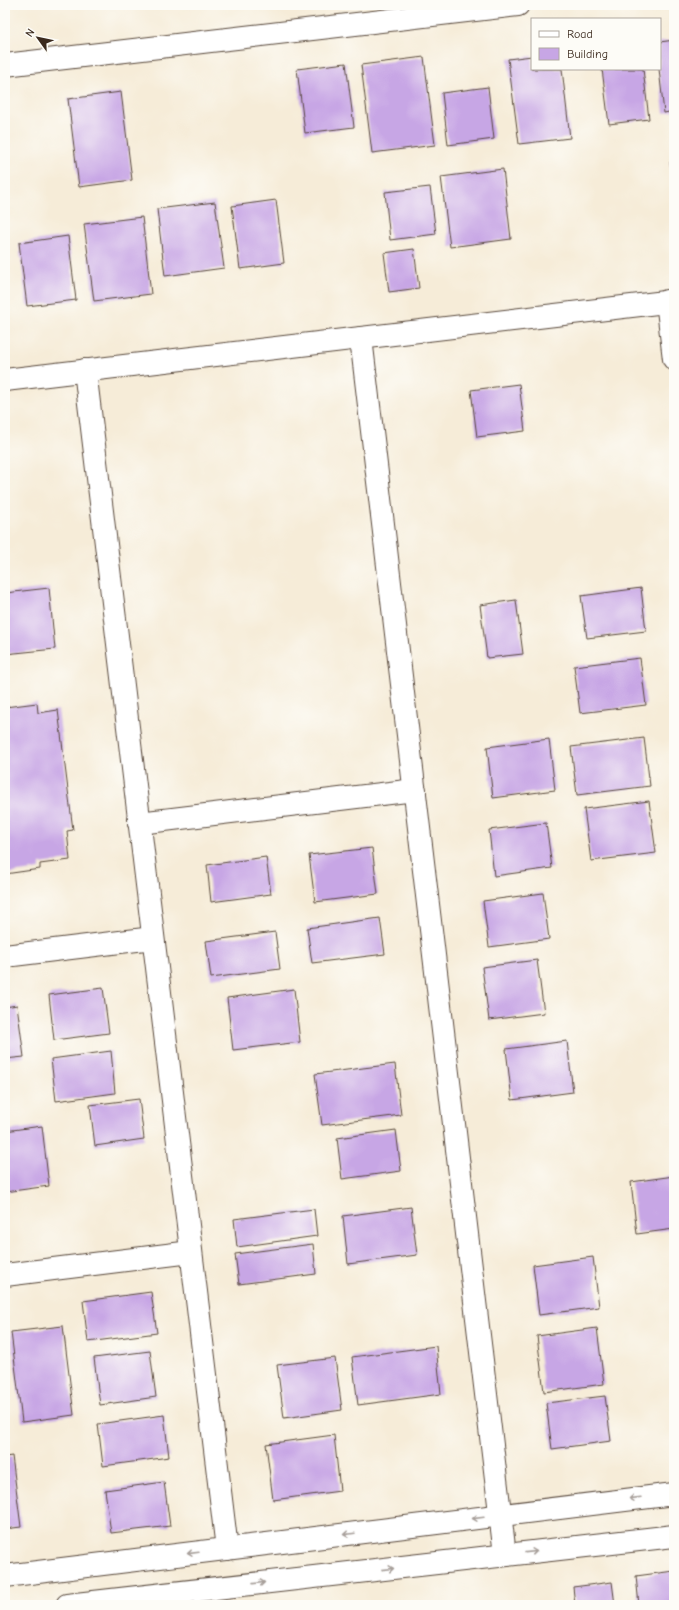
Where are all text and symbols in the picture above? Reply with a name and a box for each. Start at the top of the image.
north arrow [18,18,58,58]
legend [531,18,661,70]
text: N [23,26,37,39]
text: Road [567,27,593,41]
text: Building [567,47,608,61]
one-way arrow [629,1495,642,1502]
one-way arrow [472,1514,485,1522]
one-way arrow [343,1530,356,1538]
one-way arrow [187,1549,200,1557]
one-way arrow [524,1549,537,1556]
one-way arrow [381,1565,394,1572]
one-way arrow [252,1579,265,1587]

